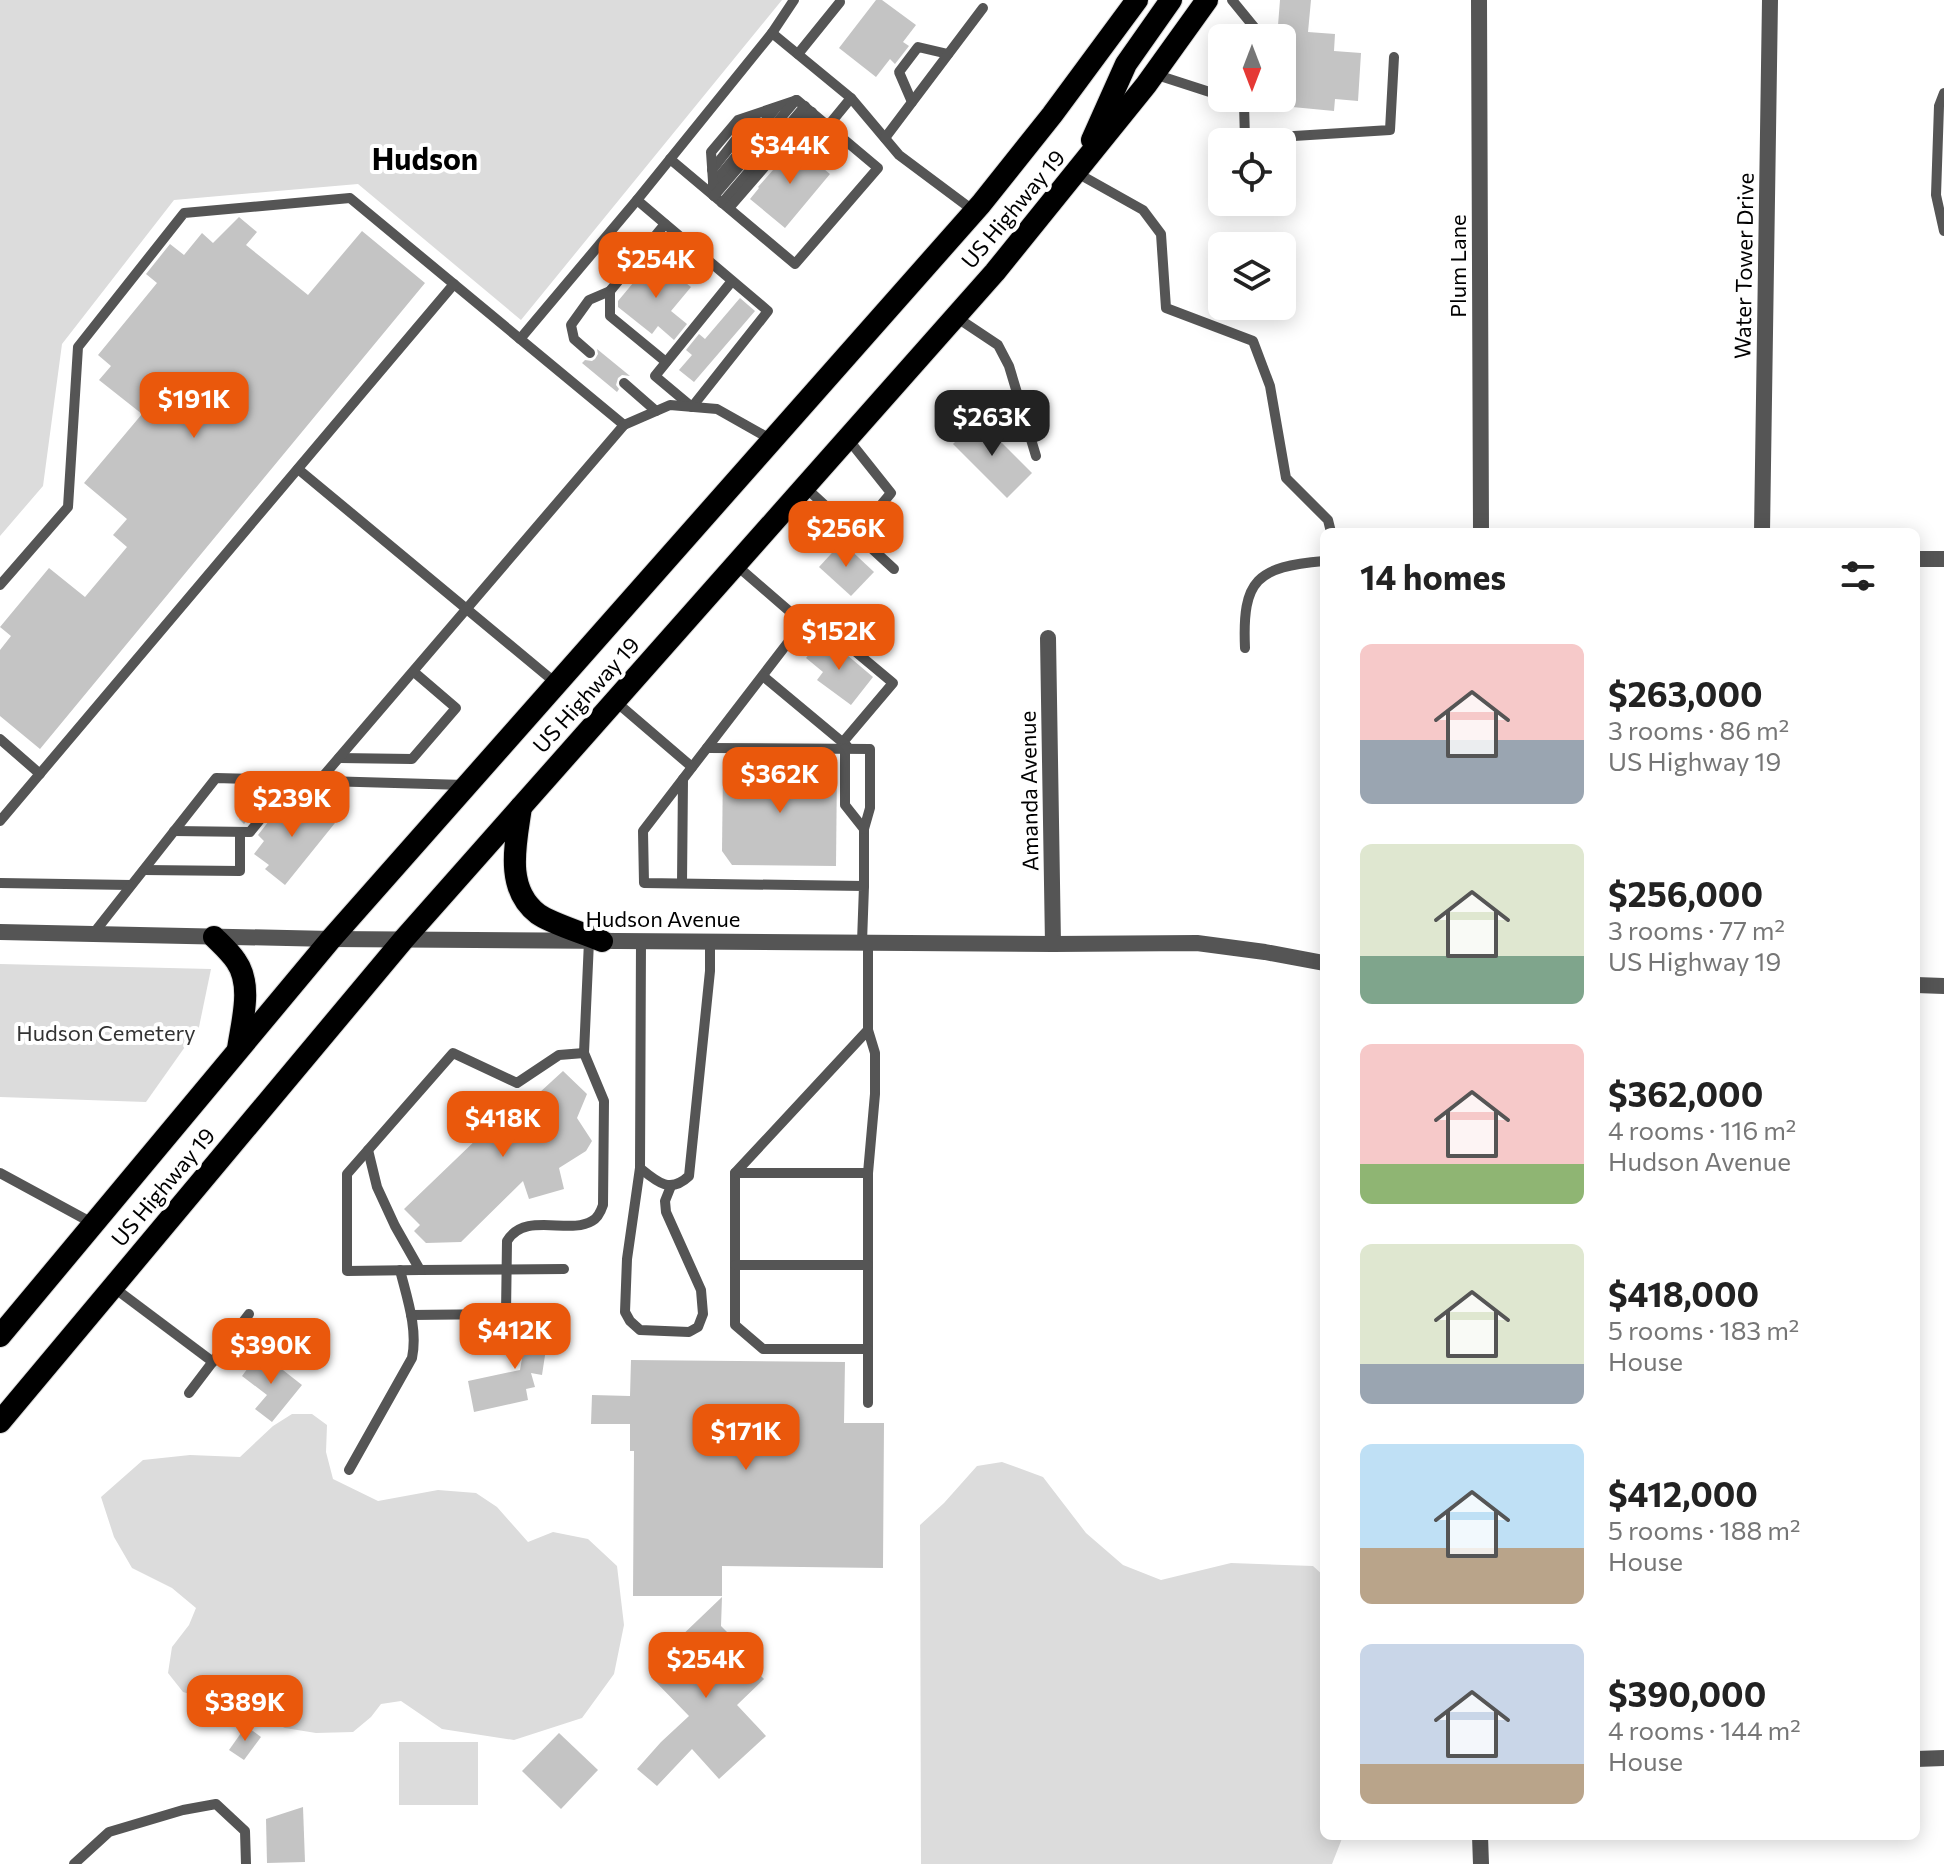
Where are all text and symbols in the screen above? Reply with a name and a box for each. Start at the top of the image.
north arrow [1208,24,1296,112]
map controls [1208,24,1296,320]
pin: $344K [734,118,846,186]
text: $344K [750,128,830,159]
button: locate [1208,128,1296,216]
district label: Hudson [372,139,478,176]
street label: US Highway 19 [955,144,1070,274]
street label: Water Tower Drive [1728,173,1759,359]
street label: Plum Lane [1444,214,1471,318]
pin: $254K [600,232,712,300]
button: layers [1208,232,1296,320]
text: $254K [616,242,696,273]
pin: $191K [138,372,250,440]
text: $191K [158,382,230,413]
pin: $263K [936,390,1048,458]
text: $263K [953,400,1031,431]
pin: $256K [790,501,902,569]
text: $256K [806,511,886,542]
icon: filters [1836,554,1880,598]
text: 14 homes [1360,555,1506,597]
pin: $152K [783,604,895,672]
text: $152K [802,614,876,645]
street label: US Highway 19 [527,631,645,758]
text: $263,000 [1608,672,1763,714]
icon: home [1424,676,1520,772]
street label: Amanda Avenue [1014,711,1043,871]
text: 3 rooms · 86 m² [1608,714,1789,745]
text: US Highway 19 [1608,745,1781,776]
pin: $362K [724,747,836,815]
text: $362K [741,757,819,788]
pin: $239K [236,771,348,839]
text: $239K [252,781,332,812]
text: $256,000 [1608,872,1763,914]
icon: home [1424,876,1520,972]
street label: Hudson Avenue [586,905,740,932]
text: 3 rooms · 77 m² [1608,914,1785,945]
text: US Highway 19 [1608,945,1781,976]
park label: Hudson Cemetery [16,1019,196,1046]
text: $362,000 [1608,1072,1763,1114]
icon: home [1424,1076,1520,1172]
pin: $418K [447,1091,559,1159]
text: $418K [465,1101,541,1132]
text: 4 rooms · 116 m² [1608,1114,1796,1145]
street label: US Highway 19 [105,1122,220,1252]
text: Hudson Avenue [1608,1145,1791,1176]
text: $418,000 [1608,1272,1759,1314]
icon: home [1424,1276,1520,1372]
pin: $412K [459,1303,571,1371]
text: $412K [478,1313,552,1344]
text: 5 rooms · 183 m² [1608,1314,1799,1345]
pin: $390K [215,1318,327,1386]
text: $390K [230,1328,312,1359]
text: House [1608,1345,1683,1376]
pin: $171K [690,1404,802,1472]
text: $171K [711,1414,781,1445]
text: $412,000 [1608,1472,1758,1514]
icon: home [1424,1476,1520,1572]
text: 5 rooms · 188 m² [1608,1514,1800,1545]
text: House [1608,1545,1683,1576]
pin: $254K [650,1632,762,1700]
text: $254K [666,1642,746,1673]
text: $390,000 [1608,1672,1766,1714]
pin: $389K [189,1675,301,1743]
icon: home [1424,1676,1520,1772]
text: $389K [205,1685,285,1716]
text: 4 rooms · 144 m² [1608,1714,1801,1745]
text: House [1608,1745,1683,1776]

